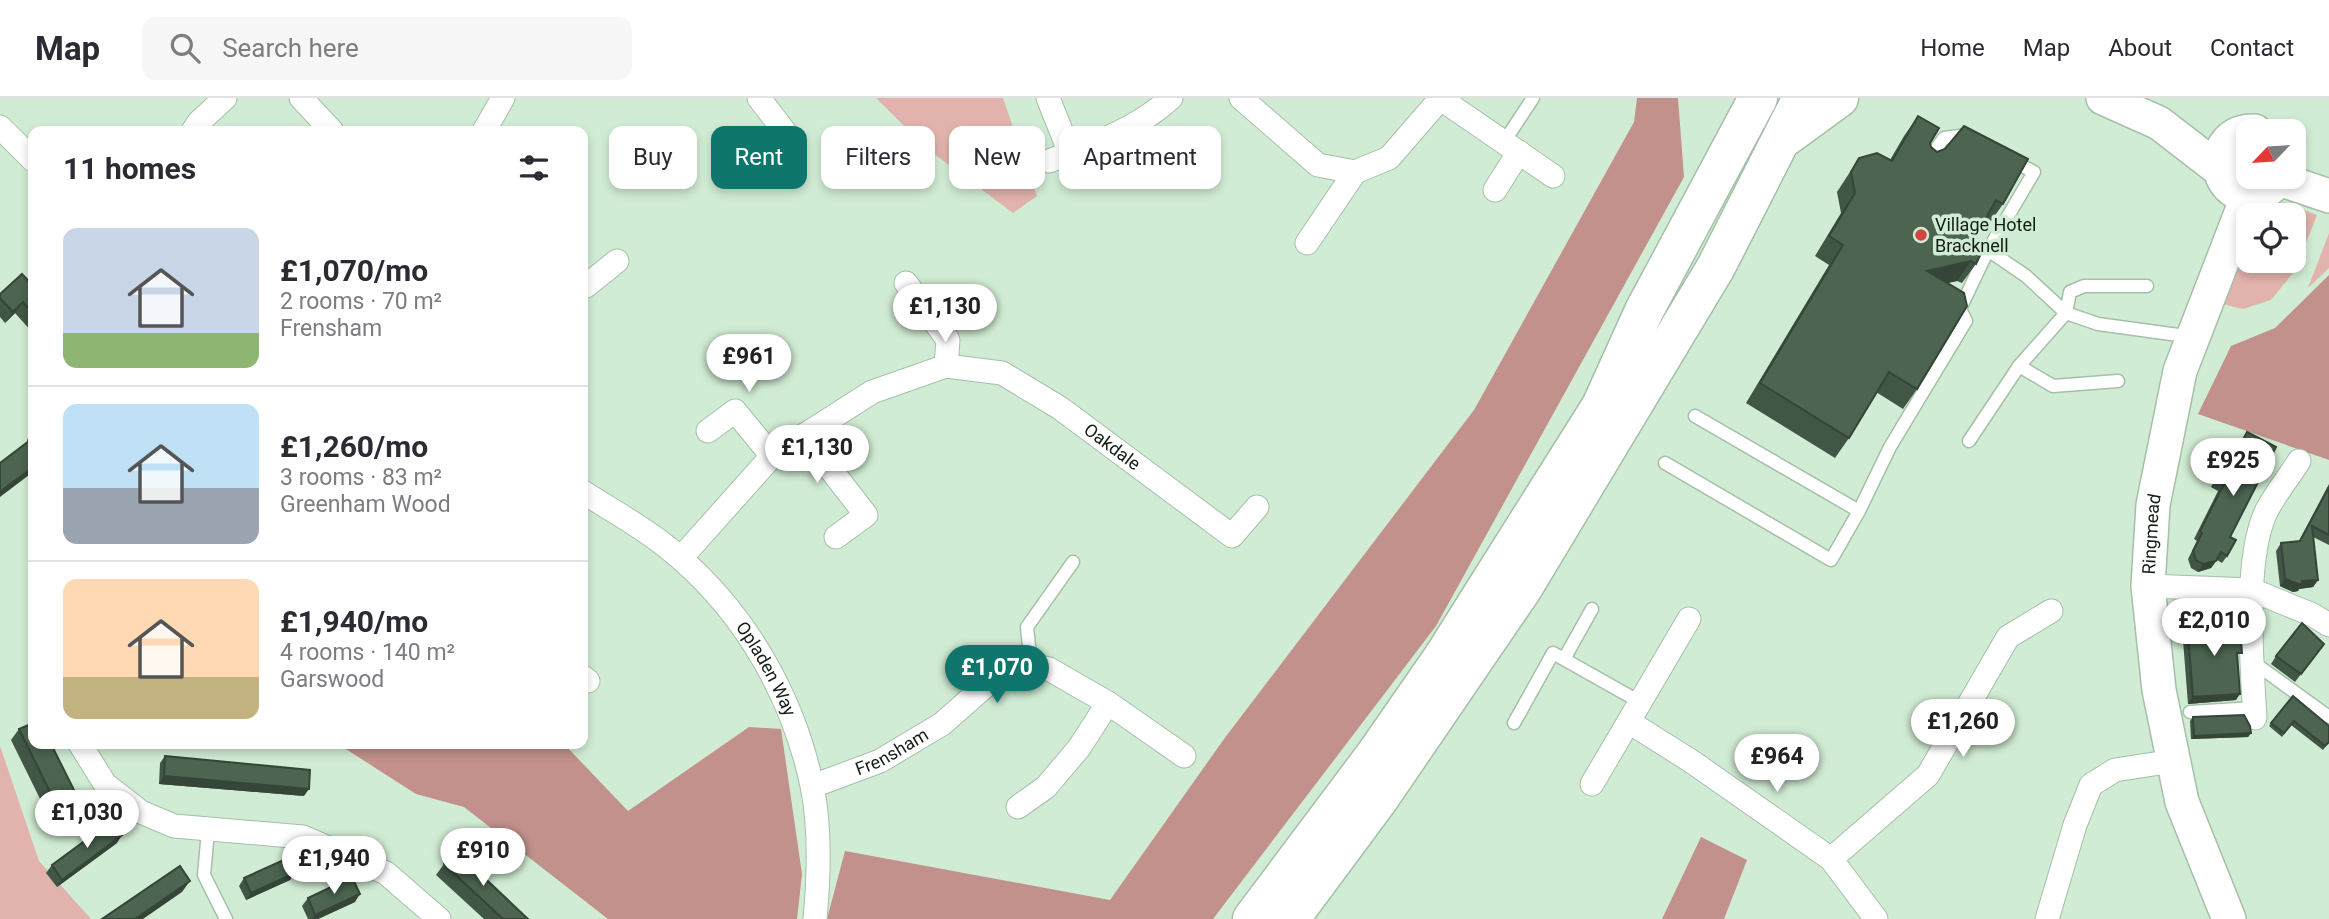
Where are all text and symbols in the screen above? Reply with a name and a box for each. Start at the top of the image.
search box [142,17,632,80]
text: Map [35,29,100,68]
icon: search [166,29,204,67]
text: Search here [222,33,359,63]
text: Home [1920,34,1985,62]
text: Map [2023,34,2070,62]
text: About [2108,34,2172,62]
text: Contact [2210,34,2294,62]
north arrow [2236,119,2306,189]
map controls [2236,119,2306,273]
chip: Buy [609,126,697,189]
chip: Rent [711,126,807,189]
chip: Filters [821,126,935,189]
chip: New [949,126,1045,189]
chip: Apartment [1059,126,1221,189]
icon: filters [515,149,553,187]
text: 11 homes [63,151,196,186]
button: locate [2236,203,2306,273]
place label: Village Hotel Bracknell [1935,214,2036,256]
marker: Village Hotel Bracknell [1913,227,1929,243]
text: £1,070/mo [280,253,428,288]
icon: home [119,256,203,340]
pin: £1,130 [888,285,1002,344]
text: 2 rooms · 70 m² [280,288,442,315]
text: £1,130 [909,293,981,320]
text: Frensham [280,315,382,342]
pin: £961 [708,334,790,394]
text: £961 [722,343,776,370]
street label: Oakdale [1080,419,1145,474]
pin: £1,130 [760,426,874,485]
text: £1,260/mo [280,429,428,464]
icon: home [119,432,203,516]
text: £1,130 [781,434,853,461]
pin: £925 [2192,438,2274,498]
text: £925 [2206,447,2260,474]
text: 3 rooms · 83 m² [280,464,442,491]
text: Greenham Wood [280,491,451,518]
street label: Ringmead [2138,492,2165,575]
pin: £2,010 [2157,598,2271,658]
text: £1,940/mo [280,604,428,639]
icon: home [119,607,203,691]
text: £2,010 [2178,607,2250,634]
street label: Opladen Way [732,617,801,719]
text: 4 rooms · 140 m² [280,639,455,666]
pin: £1,070 [940,646,1054,705]
text: £1,070 [961,654,1033,681]
text: Garswood [280,666,384,693]
pin: £1,260 [1906,700,2020,759]
text: £1,260 [1927,708,1999,735]
street label: Frensham [852,724,932,779]
pin: £964 [1736,734,1818,794]
text: £964 [1750,743,1804,770]
pin: £1,030 [30,790,144,850]
text: £1,030 [51,799,123,826]
pin: £910 [442,828,524,888]
pin: £1,940 [277,836,391,896]
text: £910 [456,837,510,864]
text: £1,940 [298,845,370,872]

